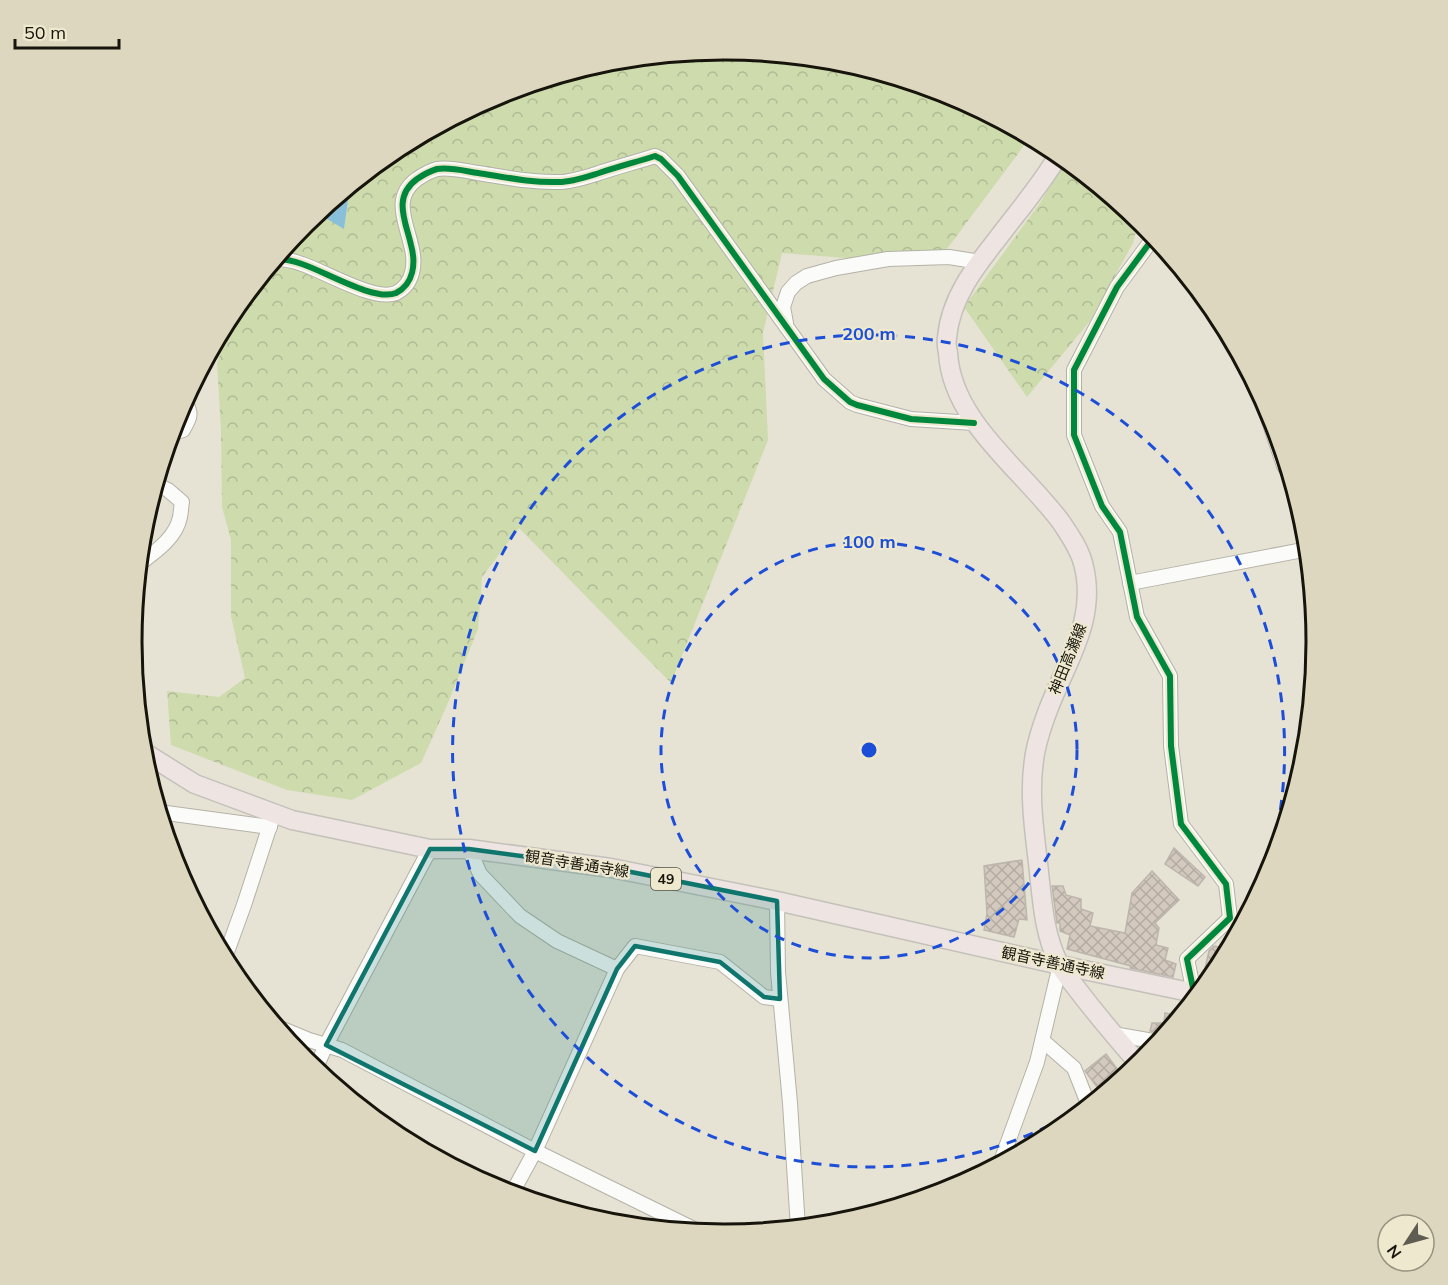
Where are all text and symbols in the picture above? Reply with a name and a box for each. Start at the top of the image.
scale bar [15,12,118,50]
text: 50 m [24,21,66,44]
text: 200 m [842,322,896,345]
text: 100 m [842,530,896,553]
street label: 神田高瀬線 [1045,620,1090,697]
centre of rings [859,740,879,760]
street label: 観音寺善通寺線 [524,846,630,881]
road number: 49 [651,868,681,890]
street label: 観音寺善通寺線 [1000,942,1106,983]
north arrow [1376,1213,1436,1273]
text: N [1382,1241,1406,1263]

